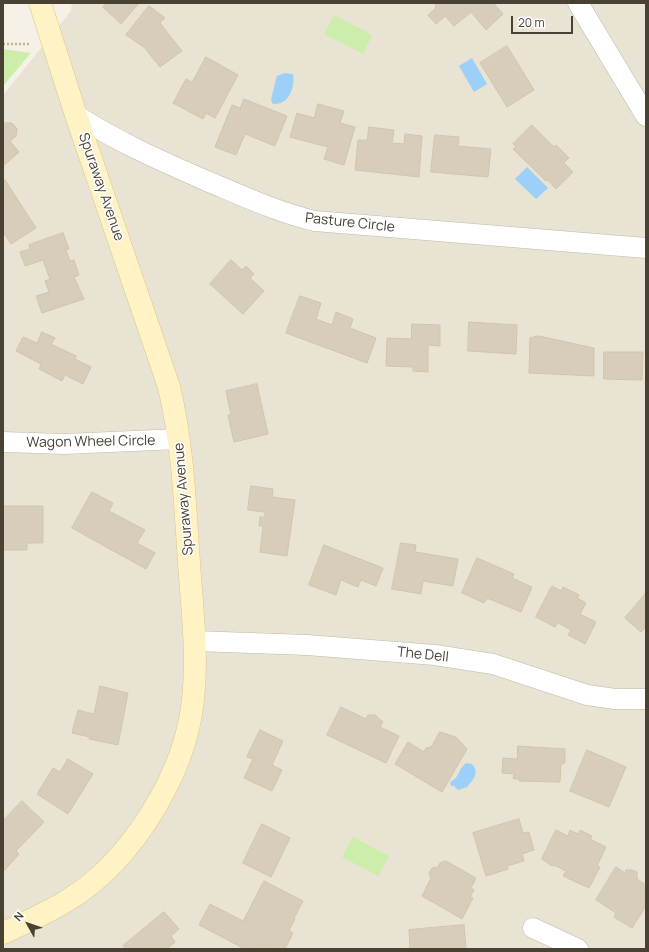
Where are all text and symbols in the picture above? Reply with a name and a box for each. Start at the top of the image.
scale bar [513,8,575,34]
text: 20 m [518,14,545,31]
street label: Spuraway Avenue [75,131,127,243]
street label: Pasture Circle [304,210,396,236]
street label: Wagon Wheel Circle [26,432,156,452]
street label: Spuraway Avenue [171,442,197,556]
street label: The Dell [396,644,450,666]
north arrow [8,904,48,944]
text: N [10,908,27,924]

